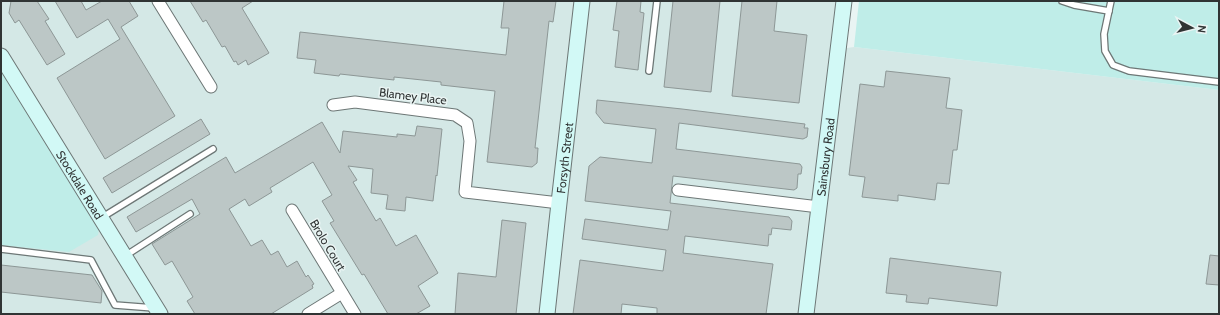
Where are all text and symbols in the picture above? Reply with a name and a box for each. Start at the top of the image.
north arrow [1172,8,1212,48]
text: N [1195,25,1209,34]
street label: Blamey Place [378,84,448,108]
street label: Sainsbury Road [813,117,837,197]
street label: Forsyth Street [553,122,576,194]
street label: Stockdale Road [53,147,107,222]
street label: Brolo Court [307,217,349,273]

